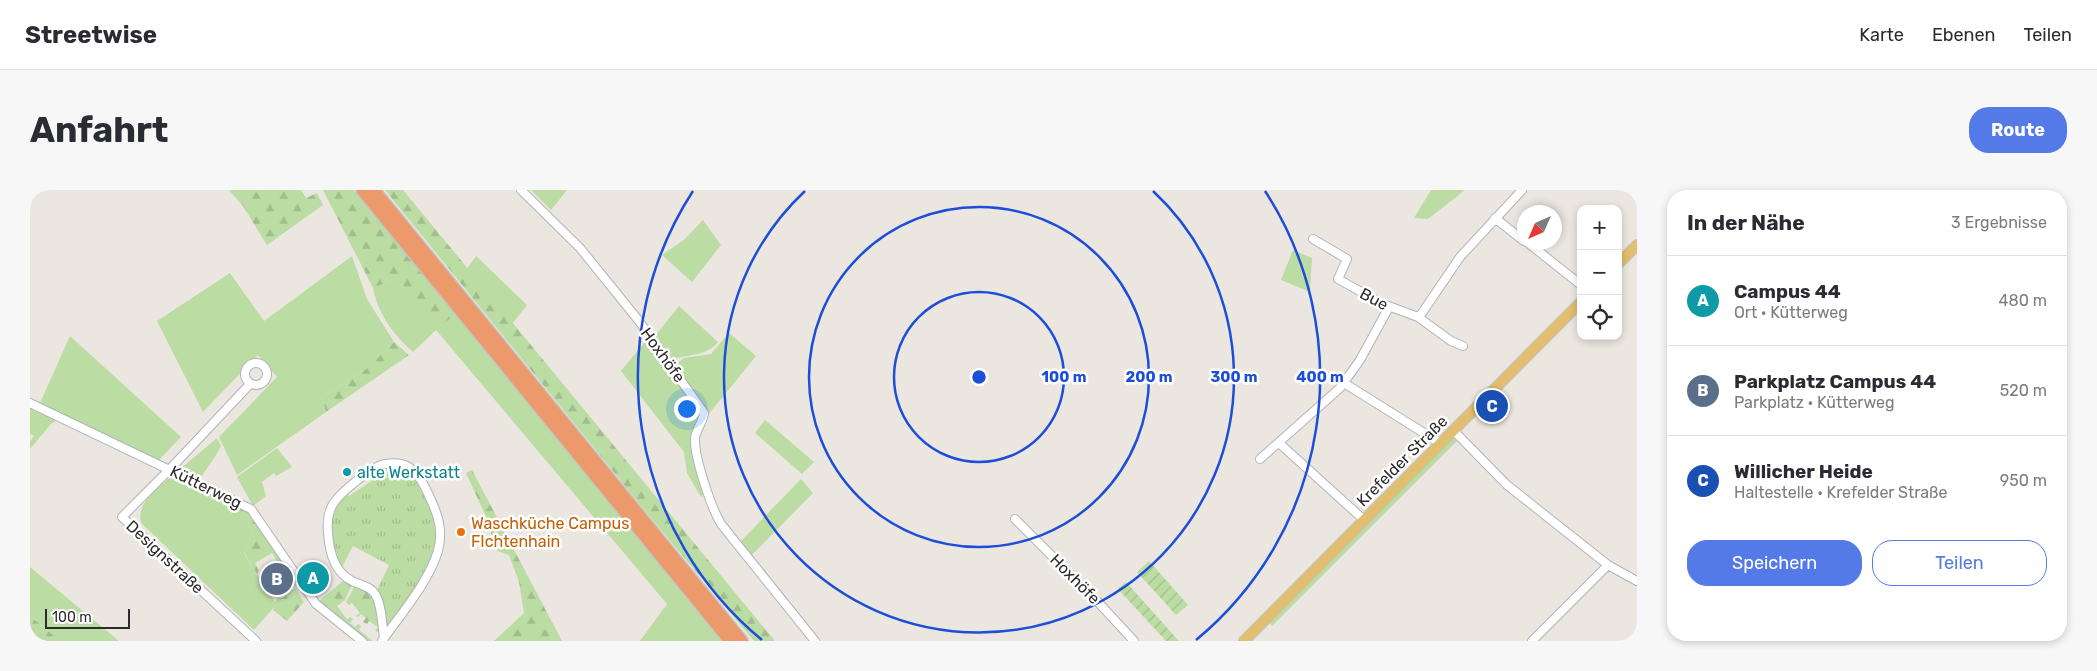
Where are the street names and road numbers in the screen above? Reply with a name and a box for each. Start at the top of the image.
street label: Bue [1357,284,1391,314]
street label: Hoxhöfe [637,324,689,386]
street label: Krefelder Straße [1353,412,1451,510]
street label: Kütterweg [167,461,245,513]
street label: Designstraße [122,516,208,598]
street label: Hoxhöfe [1046,550,1104,608]

